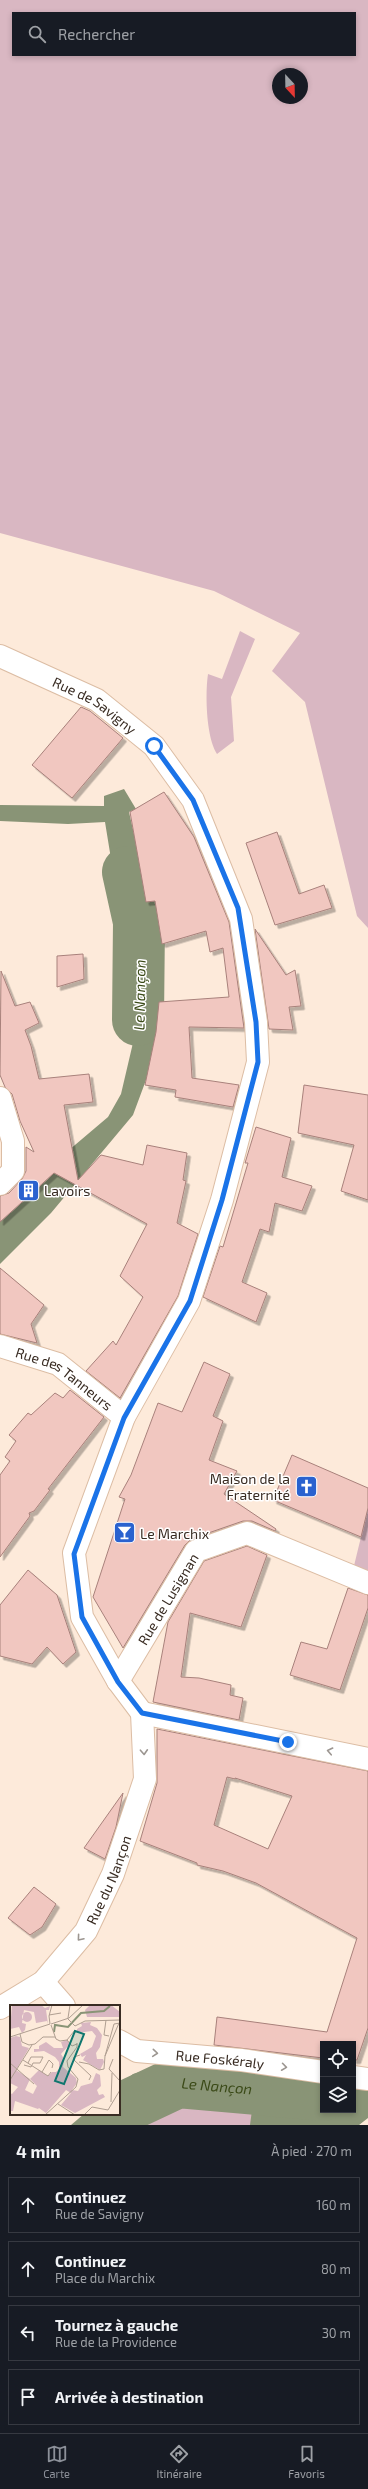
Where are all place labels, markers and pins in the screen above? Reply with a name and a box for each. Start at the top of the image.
building icon: Lavoirs [15,1177,41,1203]
place label: Lavoirs [44,1182,90,1199]
place label: Maison de la Fraternité [210,1470,290,1503]
church icon: Maison de la Fraternité [293,1473,319,1499]
bar icon: Le Marchix [112,1520,138,1546]
place label: Le Marchix [140,1525,210,1542]

